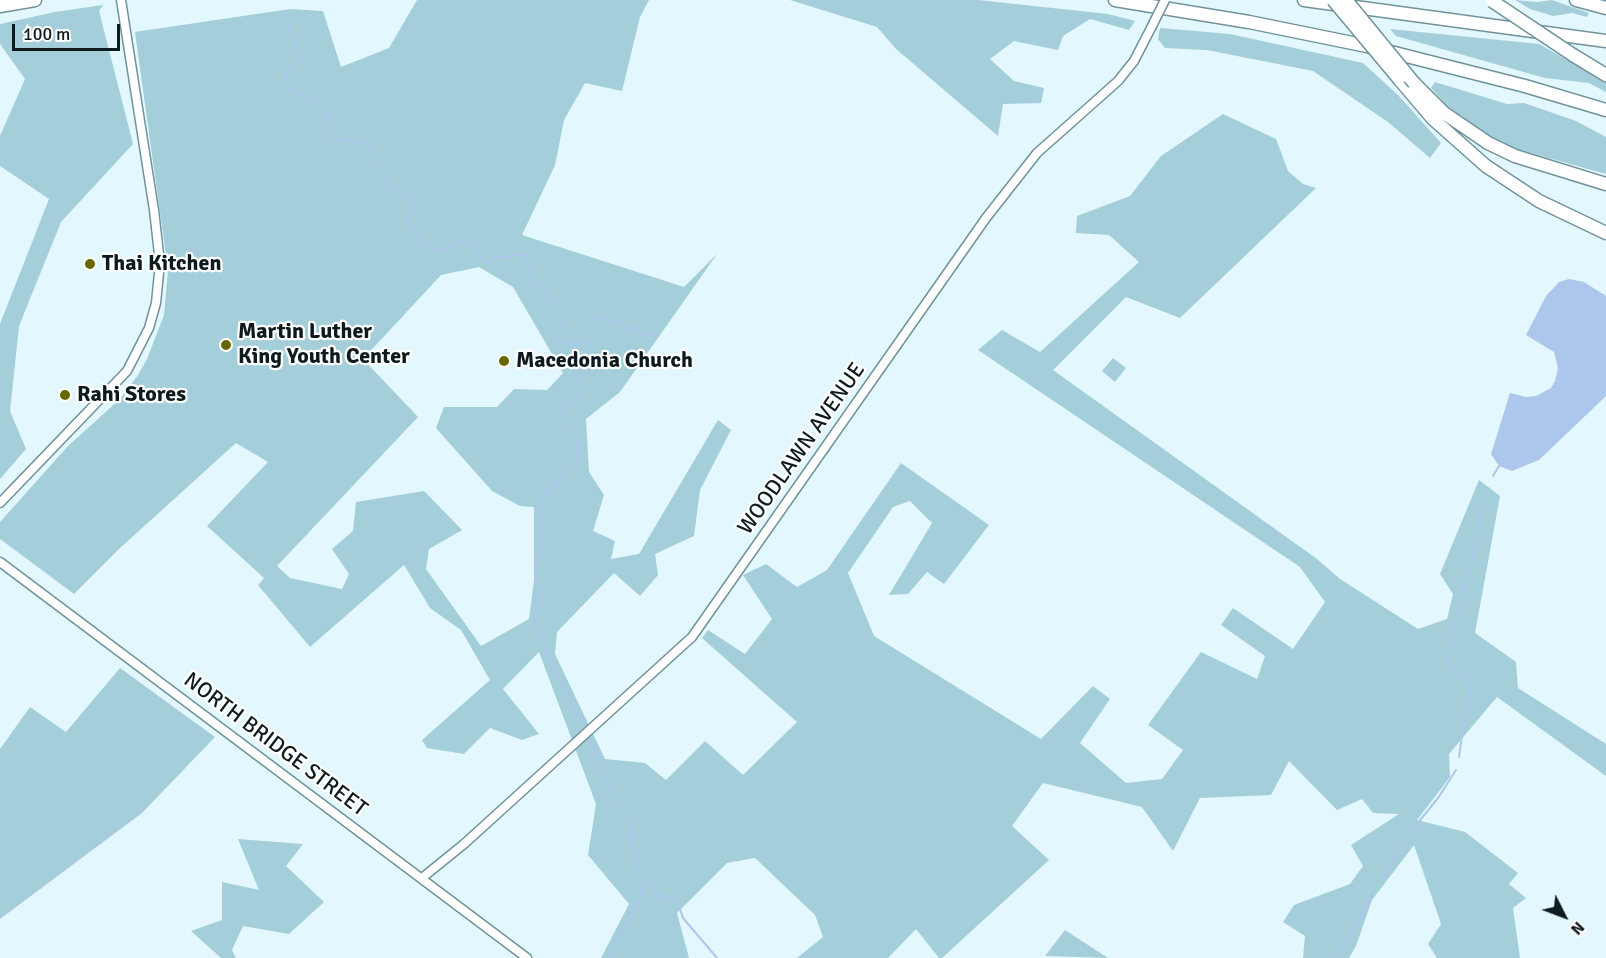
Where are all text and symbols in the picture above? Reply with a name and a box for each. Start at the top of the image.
scale bar [15,12,123,50]
text: 100 m [23,23,70,45]
place label: Thai Kitchen [102,251,221,277]
marker: Thai Kitchen [83,257,97,271]
place label: Martin Luther King Youth Center [238,319,410,370]
marker: Martin Luther King Youth Center [219,338,233,352]
place label: Macedonia Church [516,348,693,374]
marker: Macedonia Church [497,354,511,368]
street label: WOODLAWN AVENUE [733,358,871,540]
place label: Rahi Stores [77,382,186,408]
marker: Rahi Stores [58,388,72,402]
street label: NORTH BRIDGE STREET [178,667,372,823]
north arrow [1534,886,1594,946]
text: N [1566,917,1589,939]

